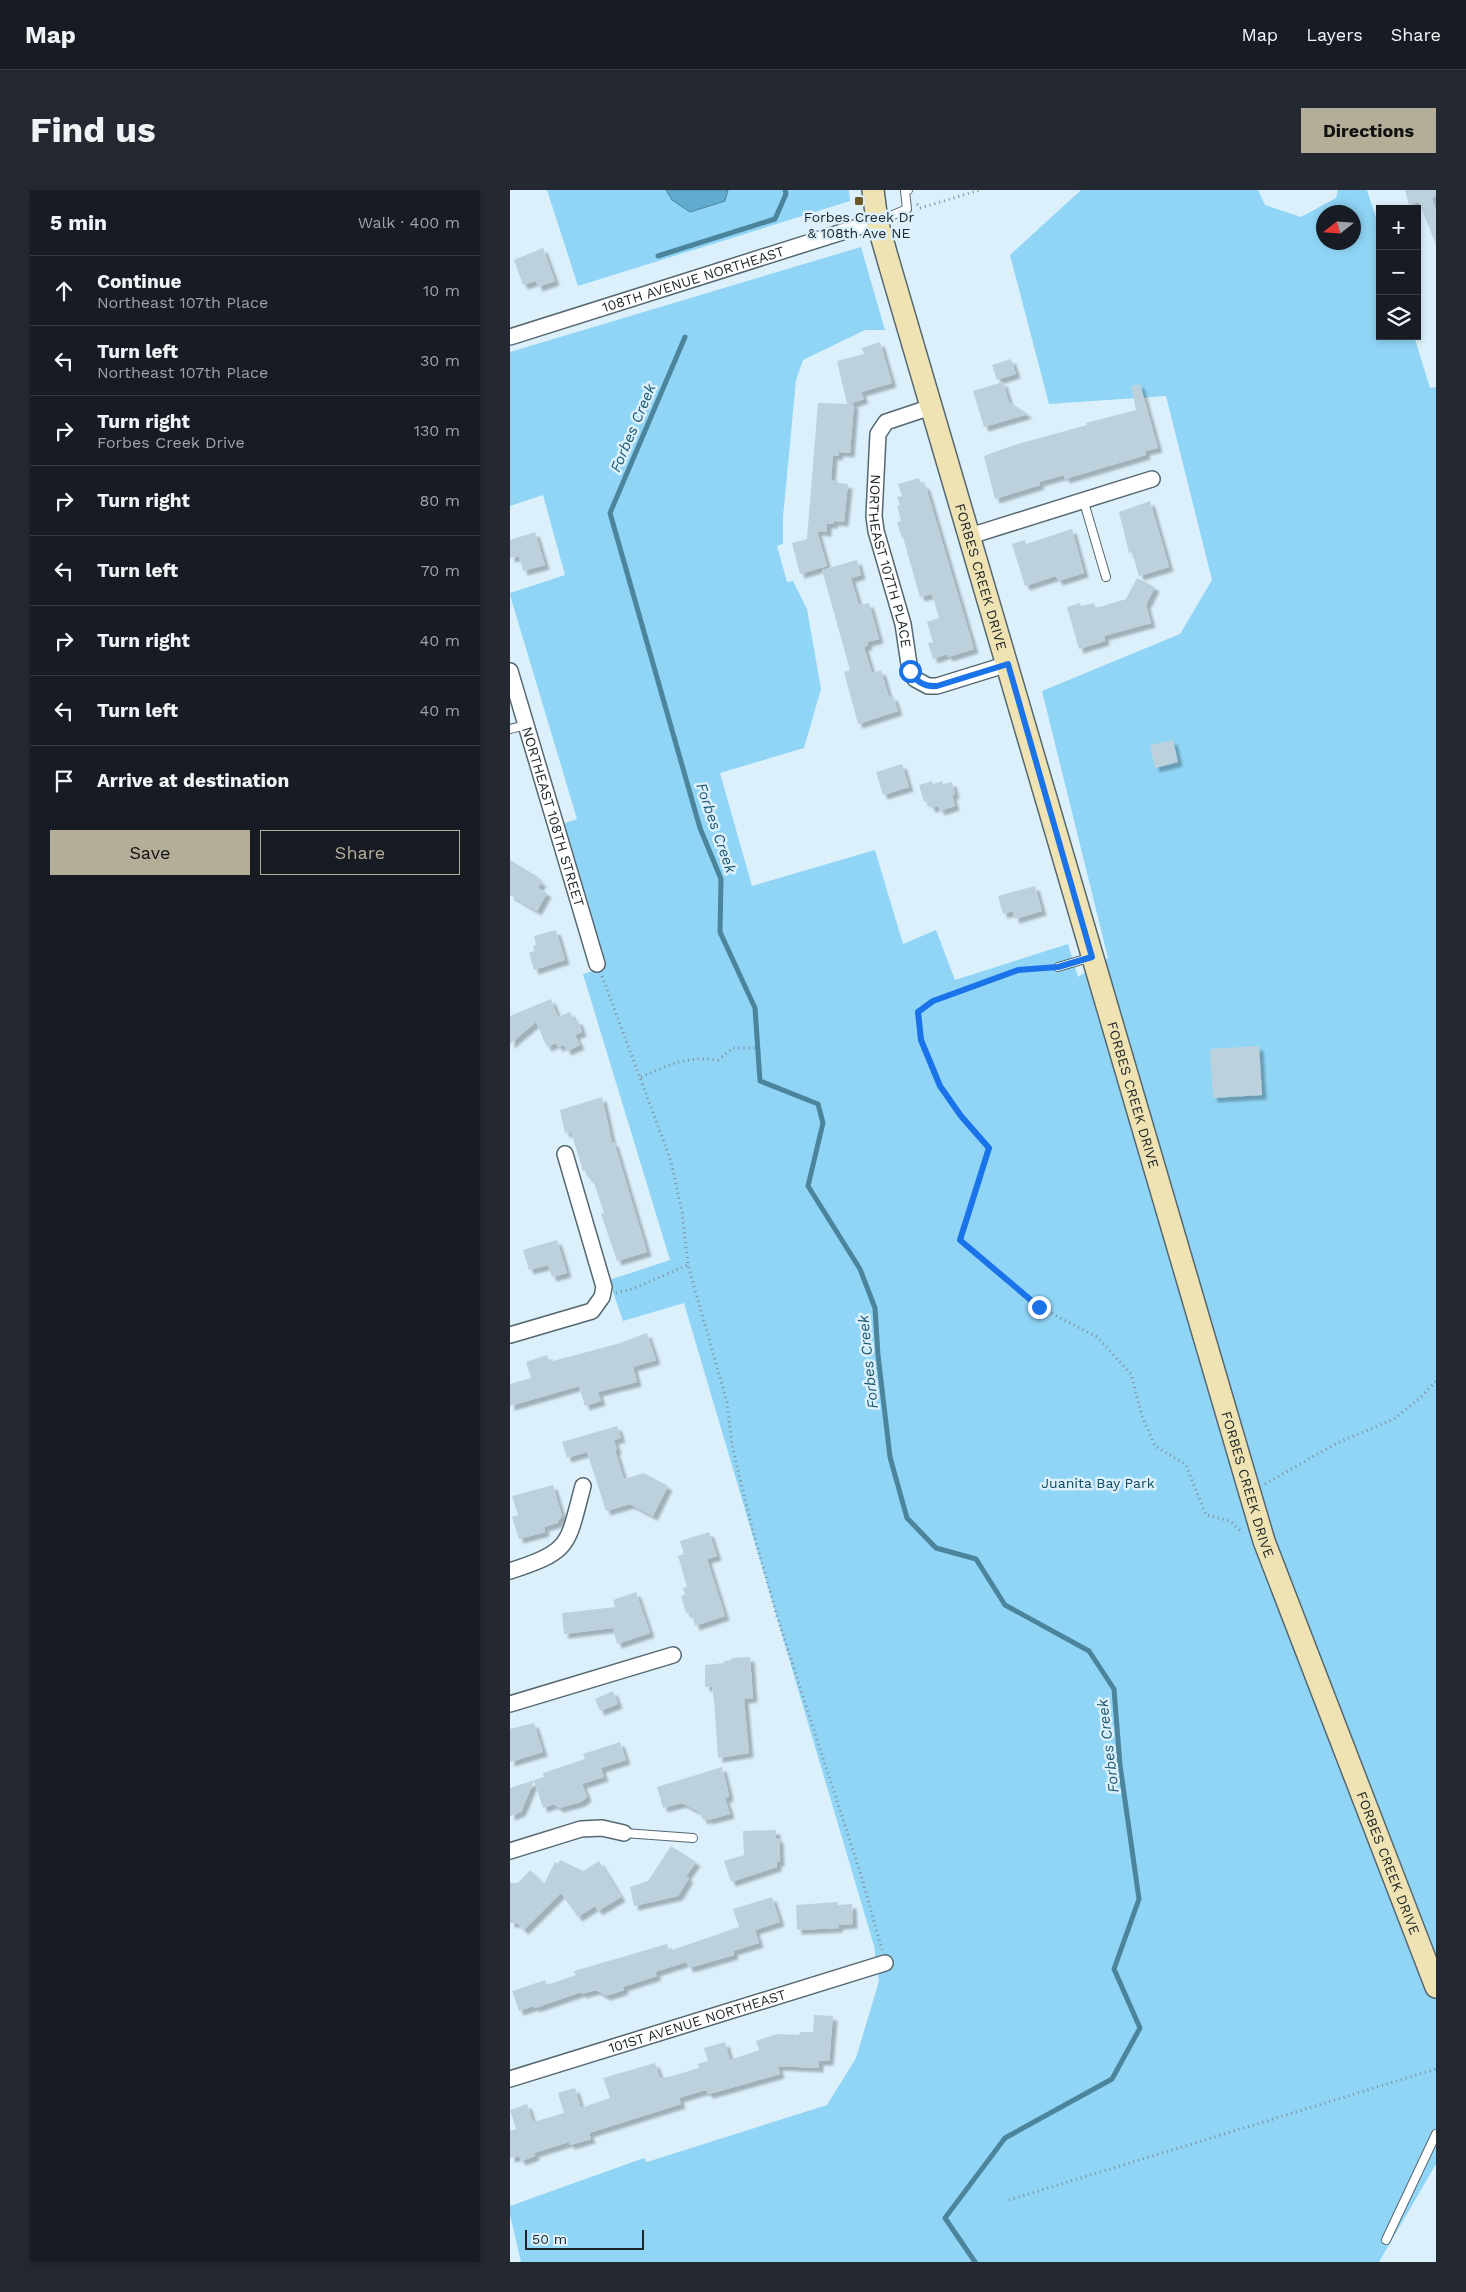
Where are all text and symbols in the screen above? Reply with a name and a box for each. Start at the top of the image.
text: Map [25,21,76,49]
text: Map [1241,24,1278,45]
text: Layers [1306,24,1363,45]
text: Share [1391,24,1441,45]
button: Directions [1301,108,1436,153]
text: Find us [30,109,156,151]
marker: Forbes Creek Dr & 108th Ave NE [853,195,865,207]
north arrow [1316,205,1361,250]
map controls [1376,205,1421,340]
button: + [1376,205,1421,250]
place label: Forbes Creek Dr & 108th Ave NE [804,209,914,241]
text: 5 min [50,210,107,235]
text: Walk · 400 m [358,213,460,232]
street label: 108TH AVENUE NORTHEAST [600,243,786,315]
button: − [1376,250,1421,295]
text: Continue [97,270,181,293]
icon: ahead [50,277,78,305]
text: 10 m [423,281,460,300]
text: Northeast 107th Place [97,293,268,312]
button: layers [1376,295,1421,340]
text: Turn left [97,340,178,363]
icon: left [50,347,78,375]
text: 30 m [420,351,460,370]
text: Northeast 107th Place [97,363,268,382]
water label: Forbes Creek [606,380,660,475]
text: Turn right [97,410,190,433]
icon: right [50,417,78,445]
text: 130 m [414,421,460,440]
text: Forbes Creek Drive [97,433,245,452]
street label: NORTHEAST 107TH PLACE [866,474,914,649]
icon: right [50,487,78,515]
text: Turn right [97,489,190,512]
text: 80 m [419,491,460,510]
street label: FORBES CREEK DRIVE [952,502,1010,652]
icon: left [50,557,78,585]
text: Turn left [97,559,178,582]
text: 70 m [421,561,460,580]
icon: right [50,627,78,655]
text: Turn right [97,629,190,652]
text: 40 m [420,631,460,650]
route start [899,660,922,683]
icon: left [50,697,78,725]
text: Turn left [97,699,178,722]
text: 40 m [420,701,460,720]
street label: NORTHEAST 108TH STREET [519,725,588,909]
icon: arrive [50,767,78,795]
text: Arrive at destination [97,769,289,792]
water label: Forbes Creek [692,781,740,876]
button: Save [50,830,250,875]
button: Share [260,830,460,875]
street label: FORBES CREEK DRIVE [1104,1020,1162,1170]
route end [1028,1296,1051,1319]
water label: Forbes Creek [854,1313,882,1410]
street label: FORBES CREEK DRIVE [1218,1409,1278,1560]
park label: Juanita Bay Park [1041,1475,1155,1491]
water label: Forbes Creek [1093,1697,1123,1794]
street label: FORBES CREEK DRIVE [1353,1789,1423,1937]
street label: 101ST AVENUE NORTHEAST [607,1986,788,2056]
scale bar [525,2227,644,2250]
text: 50 m [532,2231,567,2247]

